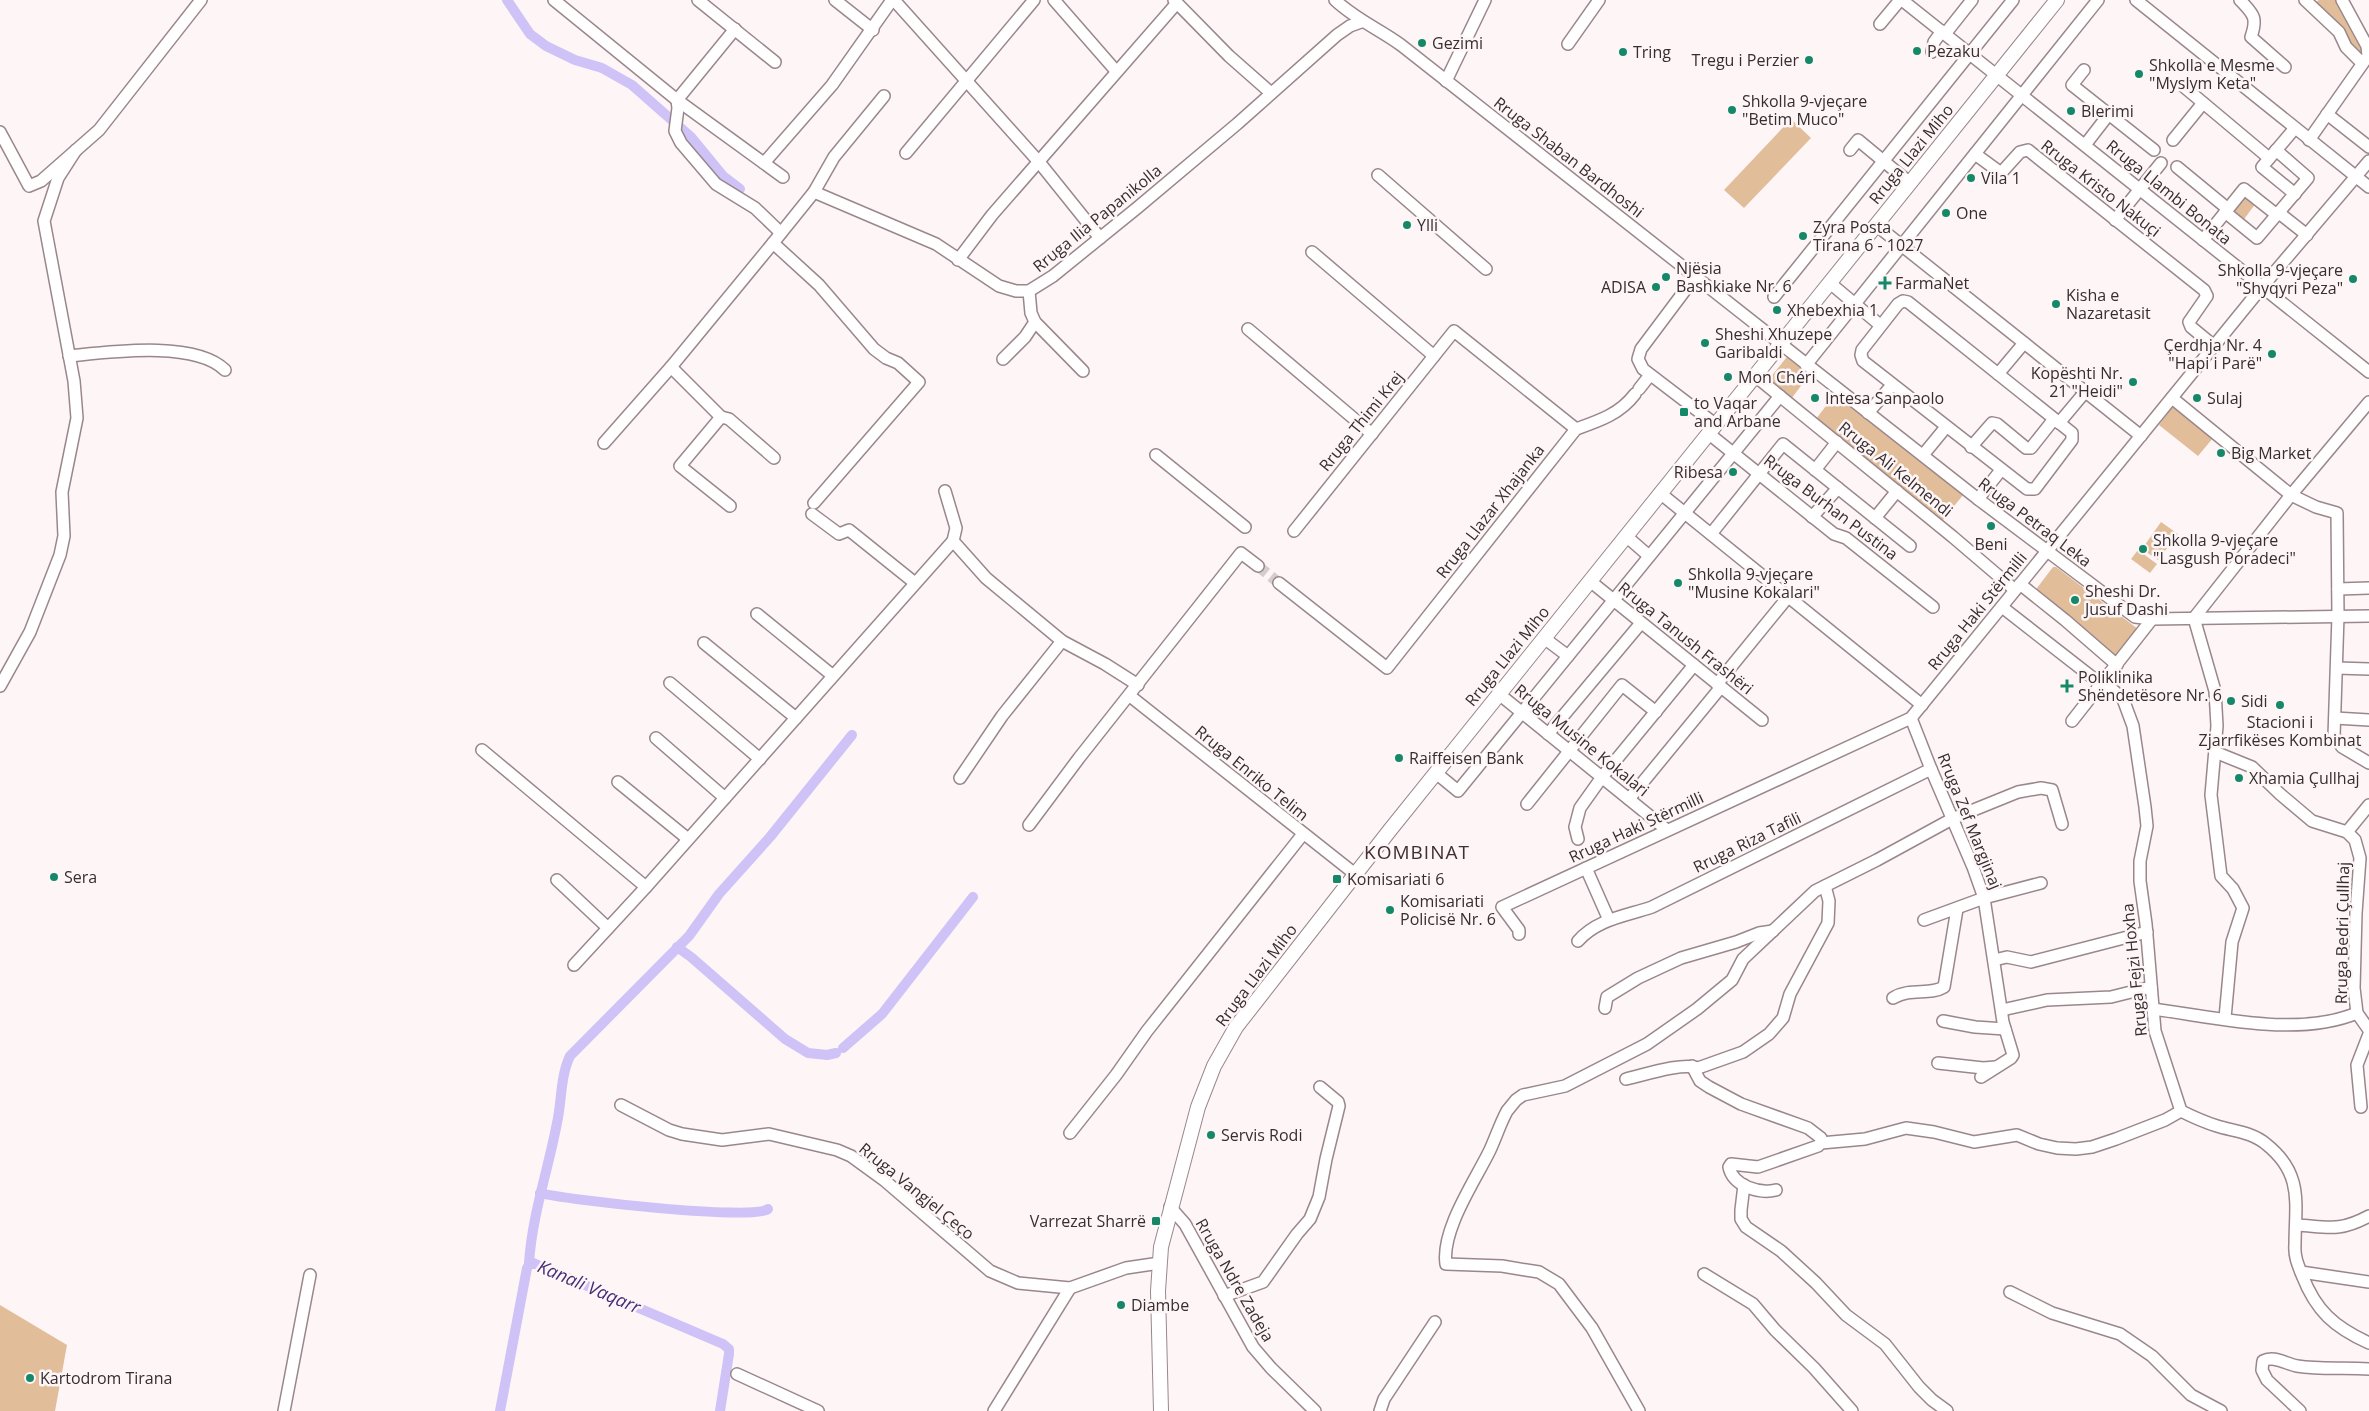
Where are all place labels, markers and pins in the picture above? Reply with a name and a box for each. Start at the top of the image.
place label: Gezimi [1432,32,1483,54]
marker: Gezimi [1416,37,1428,49]
place label: Pezaku [1927,40,1980,62]
place label: Tring [1633,41,1671,63]
marker: Pezaku [1911,45,1923,57]
marker: Tring [1617,46,1629,58]
place label: Tregu i Perzier [1692,49,1799,71]
marker: Tregu i Perzier [1803,54,1815,66]
place label: Shkolla e Mesme "Myslym Keta" [2149,54,2275,94]
marker: Shkolla e Mesme "Myslym Keta" [2133,68,2145,80]
place label: Shkolla 9-vjeçare "Betim Muco" [1742,90,1867,130]
place label: Blerimi [2081,100,2134,122]
marker: Shkolla 9-vjeçare "Betim Muco" [1726,104,1738,116]
marker: Blerimi [2065,105,2077,117]
place label: Vila 1 [1981,167,2021,189]
marker: Vila 1 [1965,172,1977,184]
place label: One [1956,202,1987,224]
marker: One [1940,207,1952,219]
place label: Ylli [1417,214,1438,236]
place label: Zyra Posta Tirana 6 - 1027 [1813,216,1923,256]
marker: Ylli [1401,219,1413,231]
marker: Zyra Posta Tirana 6 - 1027 [1797,230,1809,242]
place label: Njësia Bashkiake Nr. 6 [1676,257,1792,297]
place label: Shkolla 9-vjeçare "Shyqyri Peza" [2218,259,2343,299]
marker: Njësia Bashkiake Nr. 6 [1660,271,1672,283]
place label: FarmaNet [1895,272,1969,294]
marker: Shkolla 9-vjeçare "Shyqyri Peza" [2347,273,2359,285]
place label: ADISA [1601,276,1647,298]
marker: FarmaNet [1879,277,1891,289]
marker: ADISA [1650,281,1662,293]
place label: Kisha e Nazaretasit [2066,284,2151,324]
marker: Kisha e Nazaretasit [2050,298,2062,310]
place label: Xhebexhia 1 [1787,299,1878,321]
marker: Xhebexhia 1 [1771,304,1783,316]
place label: Sheshi Xhuzepe Garibaldi [1715,323,1832,363]
place label: Çerdhja Nr. 4 "Hapi i Parë" [2164,334,2262,374]
marker: Sheshi Xhuzepe Garibaldi [1699,337,1711,349]
marker: Çerdhja Nr. 4 "Hapi i Parë" [2266,348,2278,360]
place label: Kopështi Nr. 21 "Heidi" [2031,362,2123,402]
place label: Mon Chéri [1738,366,1815,388]
marker: Mon Chéri [1722,371,1734,383]
marker: Kopështi Nr. 21 "Heidi" [2127,376,2139,388]
place label: Intesa Sanpaolo [1825,387,1944,409]
place label: Sulaj [2207,387,2243,409]
place label: to Vaqar and Arbane [1694,392,1781,432]
marker: Intesa Sanpaolo [1809,392,1821,404]
marker: Sulaj [2191,392,2203,404]
marker: to Vaqar and Arbane [1678,406,1690,418]
place label: Big Market [2231,442,2311,464]
marker: Big Market [2215,447,2227,459]
place label: Ribesa [1674,461,1723,483]
marker: Ribesa [1727,466,1739,478]
marker: Beni [1985,520,1997,532]
place label: Shkolla 9-vjeçare "Lasgush Poradeci" [2153,529,2296,569]
place label: Beni [1974,533,2008,555]
marker: Shkolla 9-vjeçare "Lasgush Poradeci" [2137,543,2149,555]
place label: Shkolla 9-vjeçare "Musine Kokalari" [1688,563,1820,603]
marker: Shkolla 9-vjeçare "Musine Kokalari" [1672,577,1684,589]
place label: Sheshi Dr. Jusuf Dashi [2083,580,2168,620]
marker: Sheshi Dr. Jusuf Dashi [2069,594,2081,606]
place label: Poliklinika Shëndetësore Nr. 6 [2078,666,2222,706]
marker: Poliklinika Shëndetësore Nr. 6 [2060,679,2074,693]
place label: Sidi [2241,690,2268,712]
marker: Sidi [2225,695,2237,707]
marker: Stacioni i Zjarrfikëses Kombinat [2274,699,2286,711]
place label: Stacioni i Zjarrfikëses Kombinat [2199,711,2362,751]
place label: Raiffeisen Bank [1409,747,1524,769]
marker: Raiffeisen Bank [1393,752,1405,764]
place label: Xhamia Çullhaj [2249,767,2360,789]
marker: Xhamia Çullhaj [2233,772,2245,784]
place label: Sera [64,866,97,888]
place label: Komisariati 6 [1347,868,1444,890]
marker: Sera [48,871,60,883]
marker: Komisariati 6 [1331,873,1343,885]
place label: Komisariati Policisë Nr. 6 [1400,890,1496,930]
marker: Komisariati Policisë Nr. 6 [1384,904,1396,916]
place label: Servis Rodi [1221,1124,1302,1146]
marker: Servis Rodi [1205,1129,1217,1141]
place label: Varrezat Sharrë [1030,1210,1146,1232]
marker: Varrezat Sharrë [1150,1215,1162,1227]
place label: Diambe [1131,1294,1189,1316]
marker: Diambe [1115,1299,1127,1311]
place label: Kartodrom Tirana [40,1367,172,1389]
marker: Kartodrom Tirana [24,1372,36,1384]

